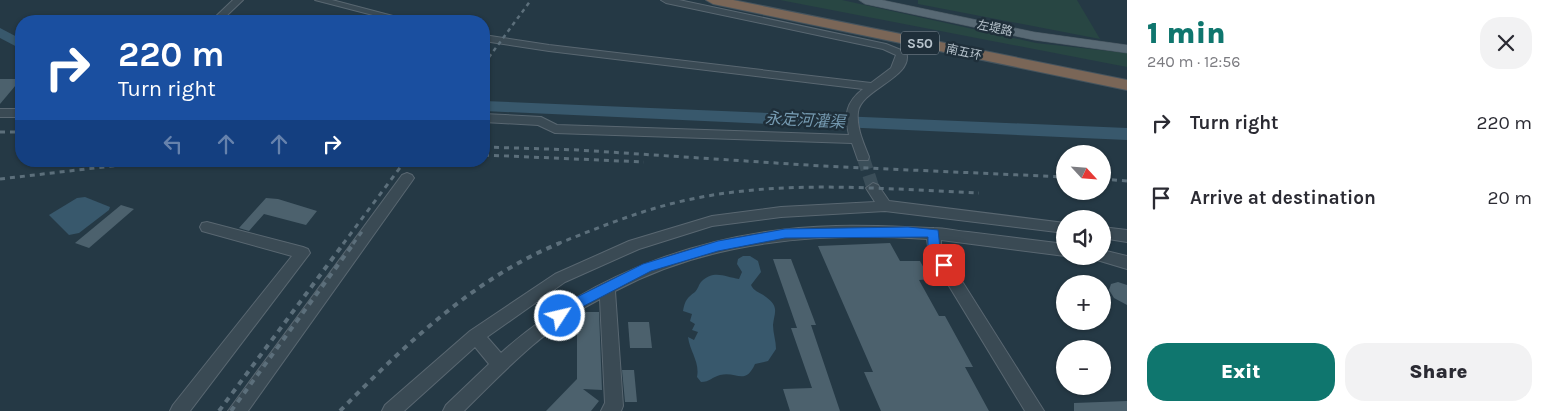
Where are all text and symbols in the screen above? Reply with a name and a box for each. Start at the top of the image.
text: 1 min [1147,15,1226,51]
street label: 左堤路 [976,17,1014,39]
button: close [1480,17,1532,69]
road number: S50 [901,32,939,54]
text: 220 m [118,34,225,75]
icon: right [35,35,100,100]
street label: 南五环 [945,41,983,63]
text: 240 m · 12:56 [1147,52,1240,71]
text: Turn right [118,76,216,102]
water label: 永定河灌渠 [765,108,847,132]
icon: right [1147,109,1175,137]
text: Turn right [1190,112,1279,134]
text: 220 m [1476,112,1532,134]
icon: left [159,130,187,158]
icon: ahead [212,130,240,158]
icon: ahead [265,130,293,158]
icon: right [318,130,346,158]
north arrow [1056,145,1111,200]
map controls [1056,145,1111,395]
icon: arrive [1147,184,1175,212]
text: Arrive at destination [1190,187,1376,209]
text: 20 m [1487,187,1532,209]
button: sound [1056,210,1111,265]
pin [923,244,965,286]
icon: arrive [930,251,958,279]
button: + [1056,275,1111,330]
position arrow [533,289,585,341]
button: − [1056,340,1111,395]
button: Exit [1147,343,1335,401]
button: Share [1345,343,1532,401]

